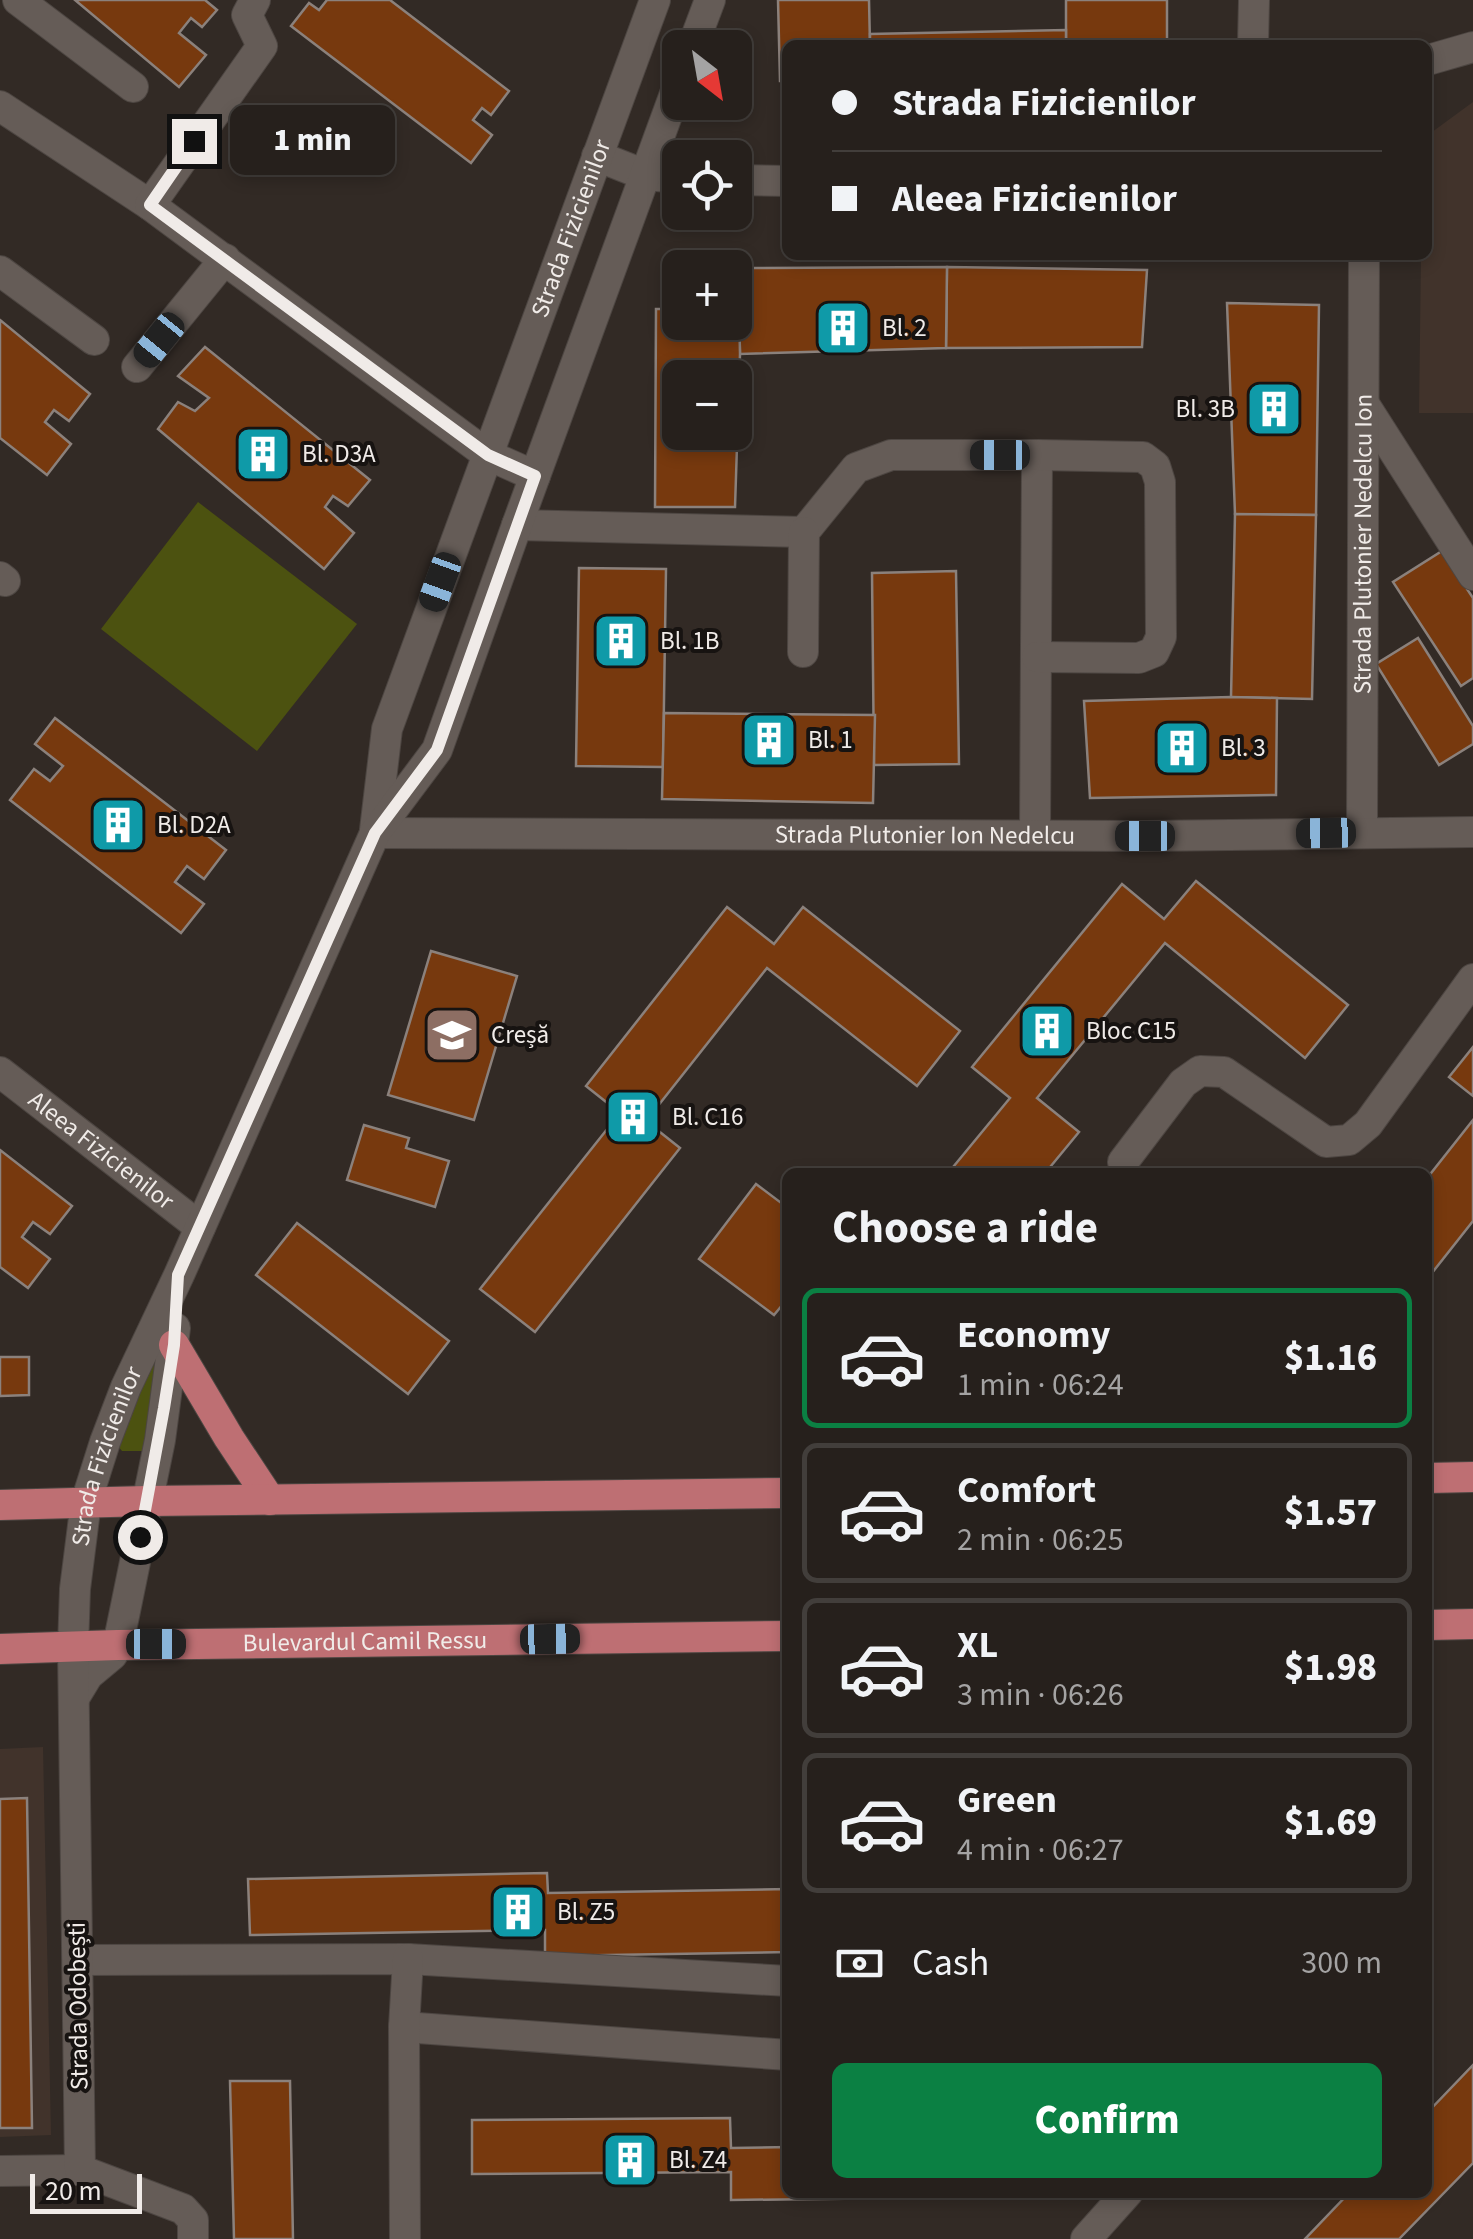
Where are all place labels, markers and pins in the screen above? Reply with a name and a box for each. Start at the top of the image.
building icon: Bl. 2 [813,298,873,358]
place label: Bl. 2 [882,310,927,346]
building icon: Bl. 3B [1244,379,1304,439]
place label: Bl. 3B [1176,391,1235,427]
building icon: Bl. D3A [233,424,293,484]
place label: Bl. D3A [302,436,376,472]
building icon: Bl. 1B [591,611,651,671]
place label: Bl. 1B [660,623,719,659]
building icon: Bl. 1 [739,710,799,770]
building icon: Bl. 3 [1152,718,1212,778]
place label: Bl. 1 [808,722,853,758]
place label: Bl. 3 [1221,730,1266,766]
building icon: Bl. D2A [88,795,148,855]
place label: Bl. D2A [157,807,231,843]
building icon: Bloc C15 [1017,1001,1077,1061]
school or university icon: Creșă [422,1005,482,1065]
place label: Bloc C15 [1086,1013,1176,1049]
place label: Creșă [491,1017,549,1053]
building icon: Bl. C16 [603,1087,663,1147]
place label: Bl. C16 [672,1099,743,1135]
building icon: Bl. Z5 [488,1882,548,1942]
place label: Bl. Z5 [557,1894,615,1930]
building icon: Bl. Z4 [600,2130,660,2190]
place label: Bl. Z4 [669,2142,727,2178]

